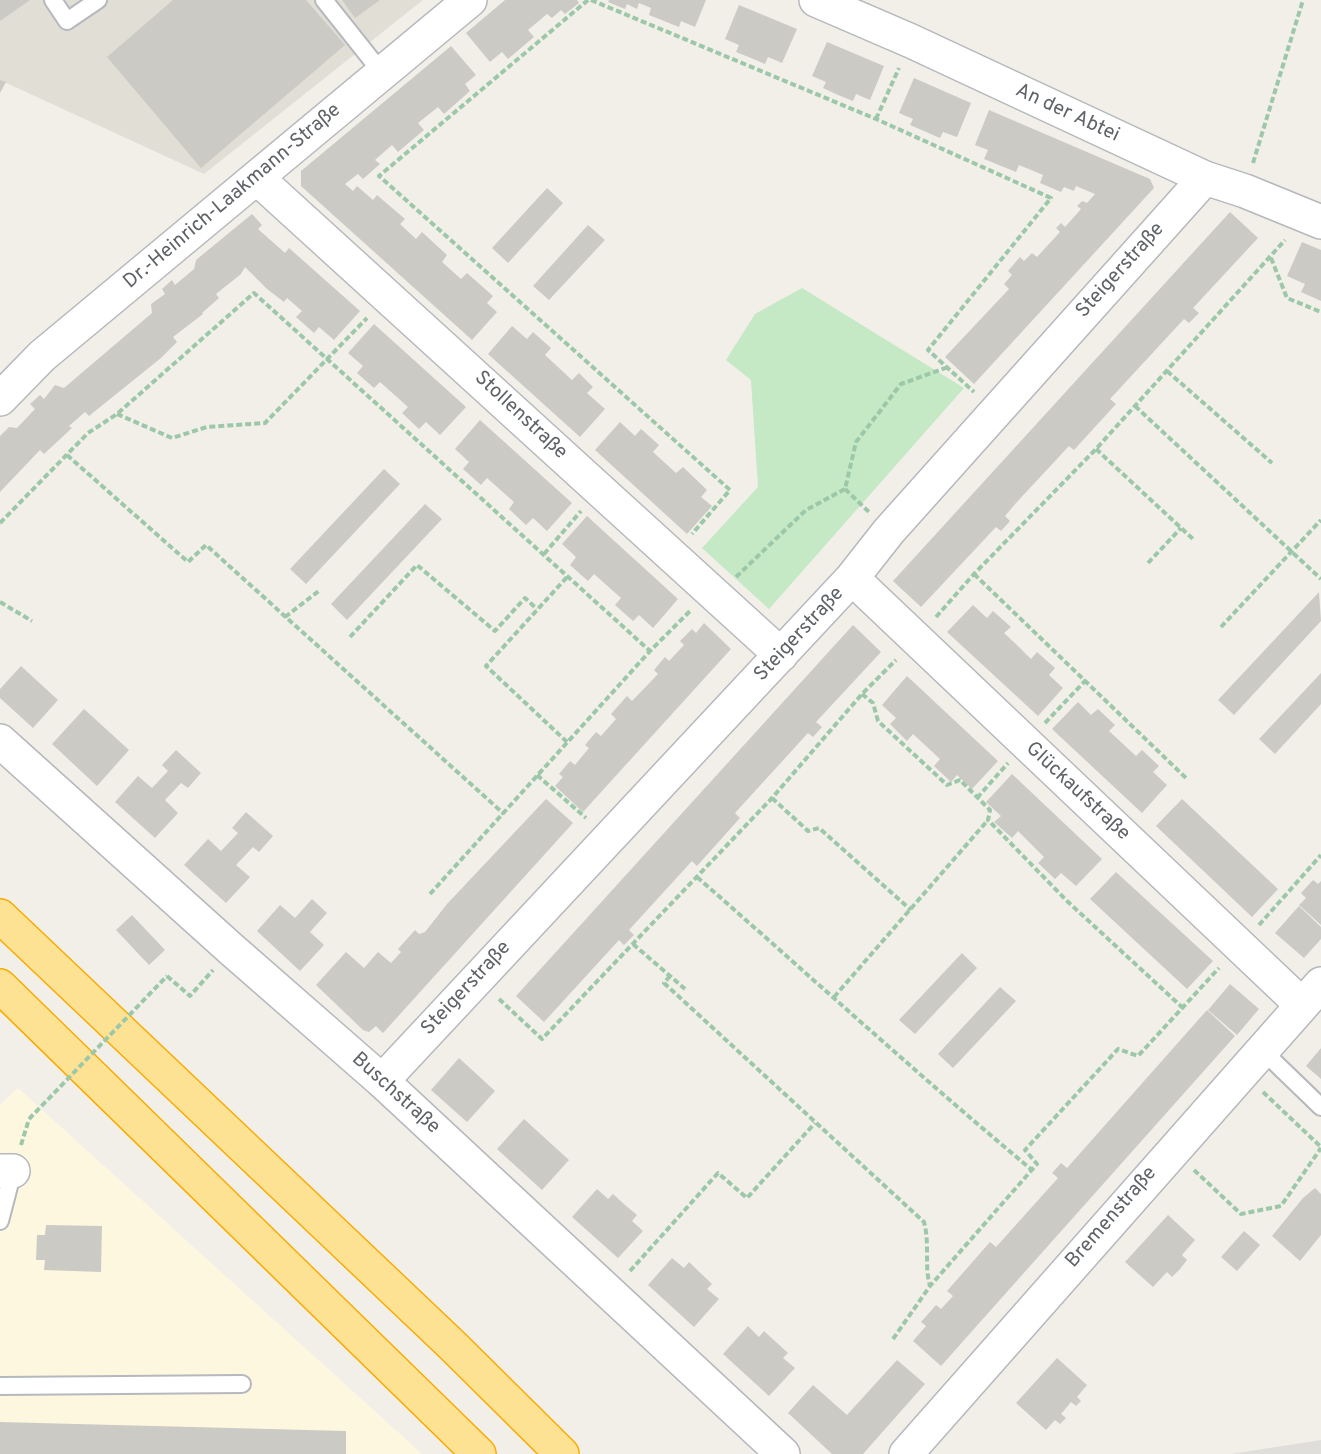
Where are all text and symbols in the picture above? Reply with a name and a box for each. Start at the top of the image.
street label: An der Abtei [1011,79,1123,149]
street label: Dr.-Heinrich-Laakmann-Straße [120,99,346,295]
street label: Steigerstraße [1072,218,1170,324]
street label: Stollenstraße [468,367,572,465]
street label: Steigerstraße [750,583,850,687]
street label: Glückaufstraße [1020,738,1134,846]
street label: Steigerstraße [417,937,517,1041]
street label: Buschstraße [346,1048,444,1140]
street label: Bremenstraße [1061,1162,1163,1274]

